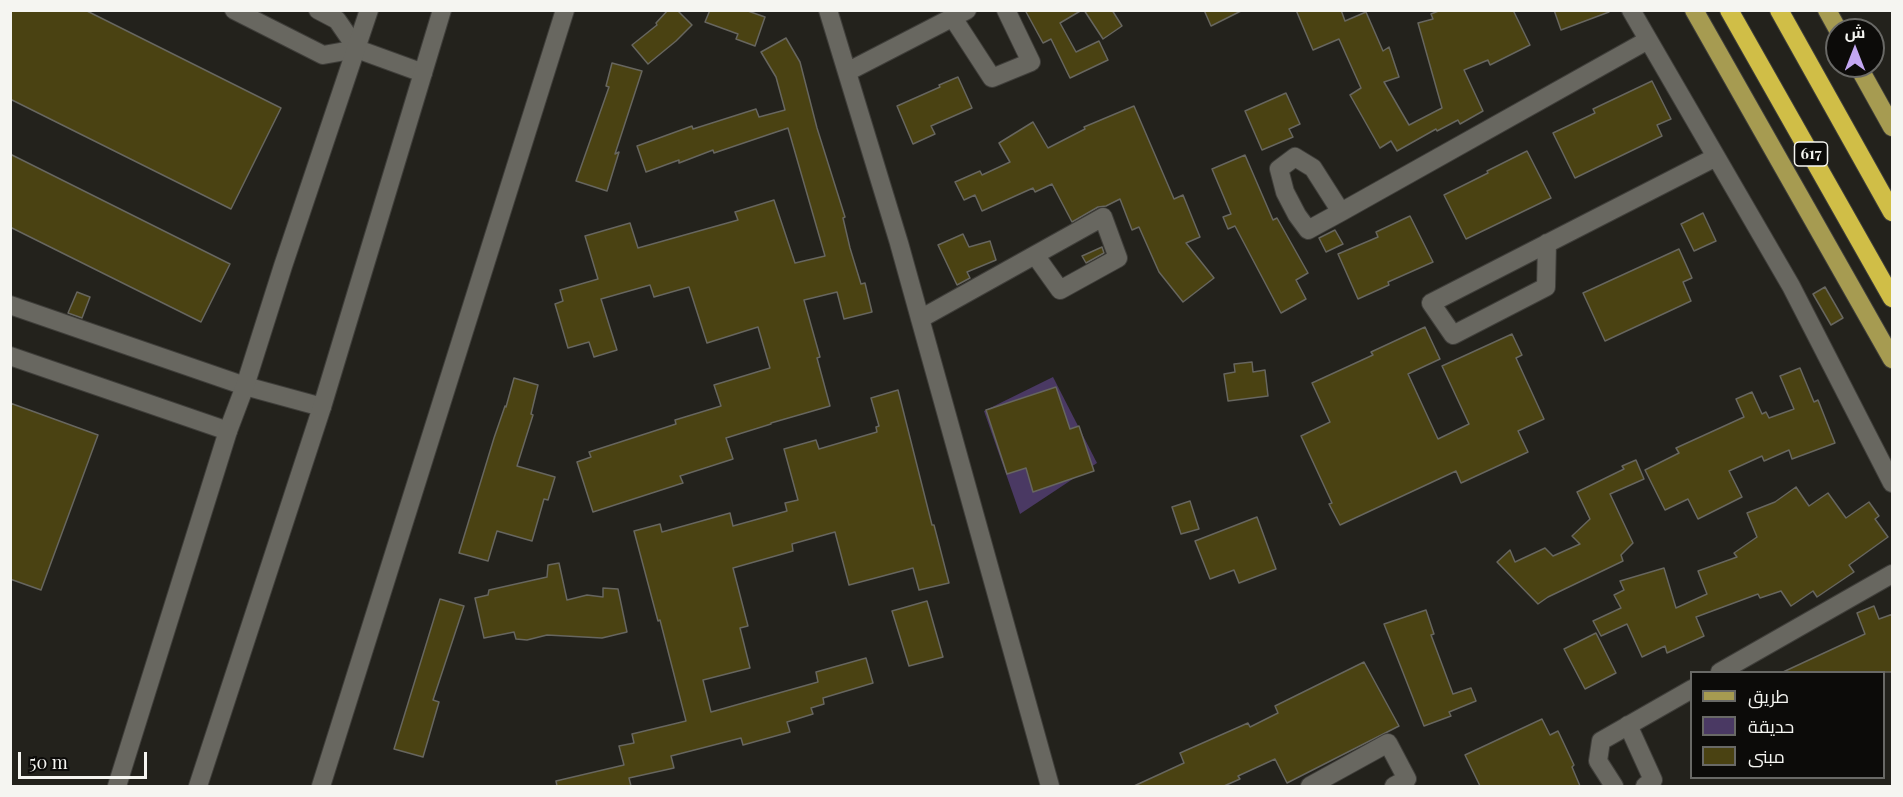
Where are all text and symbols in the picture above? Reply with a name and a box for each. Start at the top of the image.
north arrow [1825,18,1885,78]
text: ش [1845,21,1865,42]
road number: 617 [1794,142,1828,166]
legend [1690,671,1885,779]
text: طريق [1748,684,1789,708]
text: حديقة [1748,714,1794,738]
scale bar [21,740,150,778]
text: مبنى [1748,744,1785,768]
text: 50 m [29,750,68,774]

